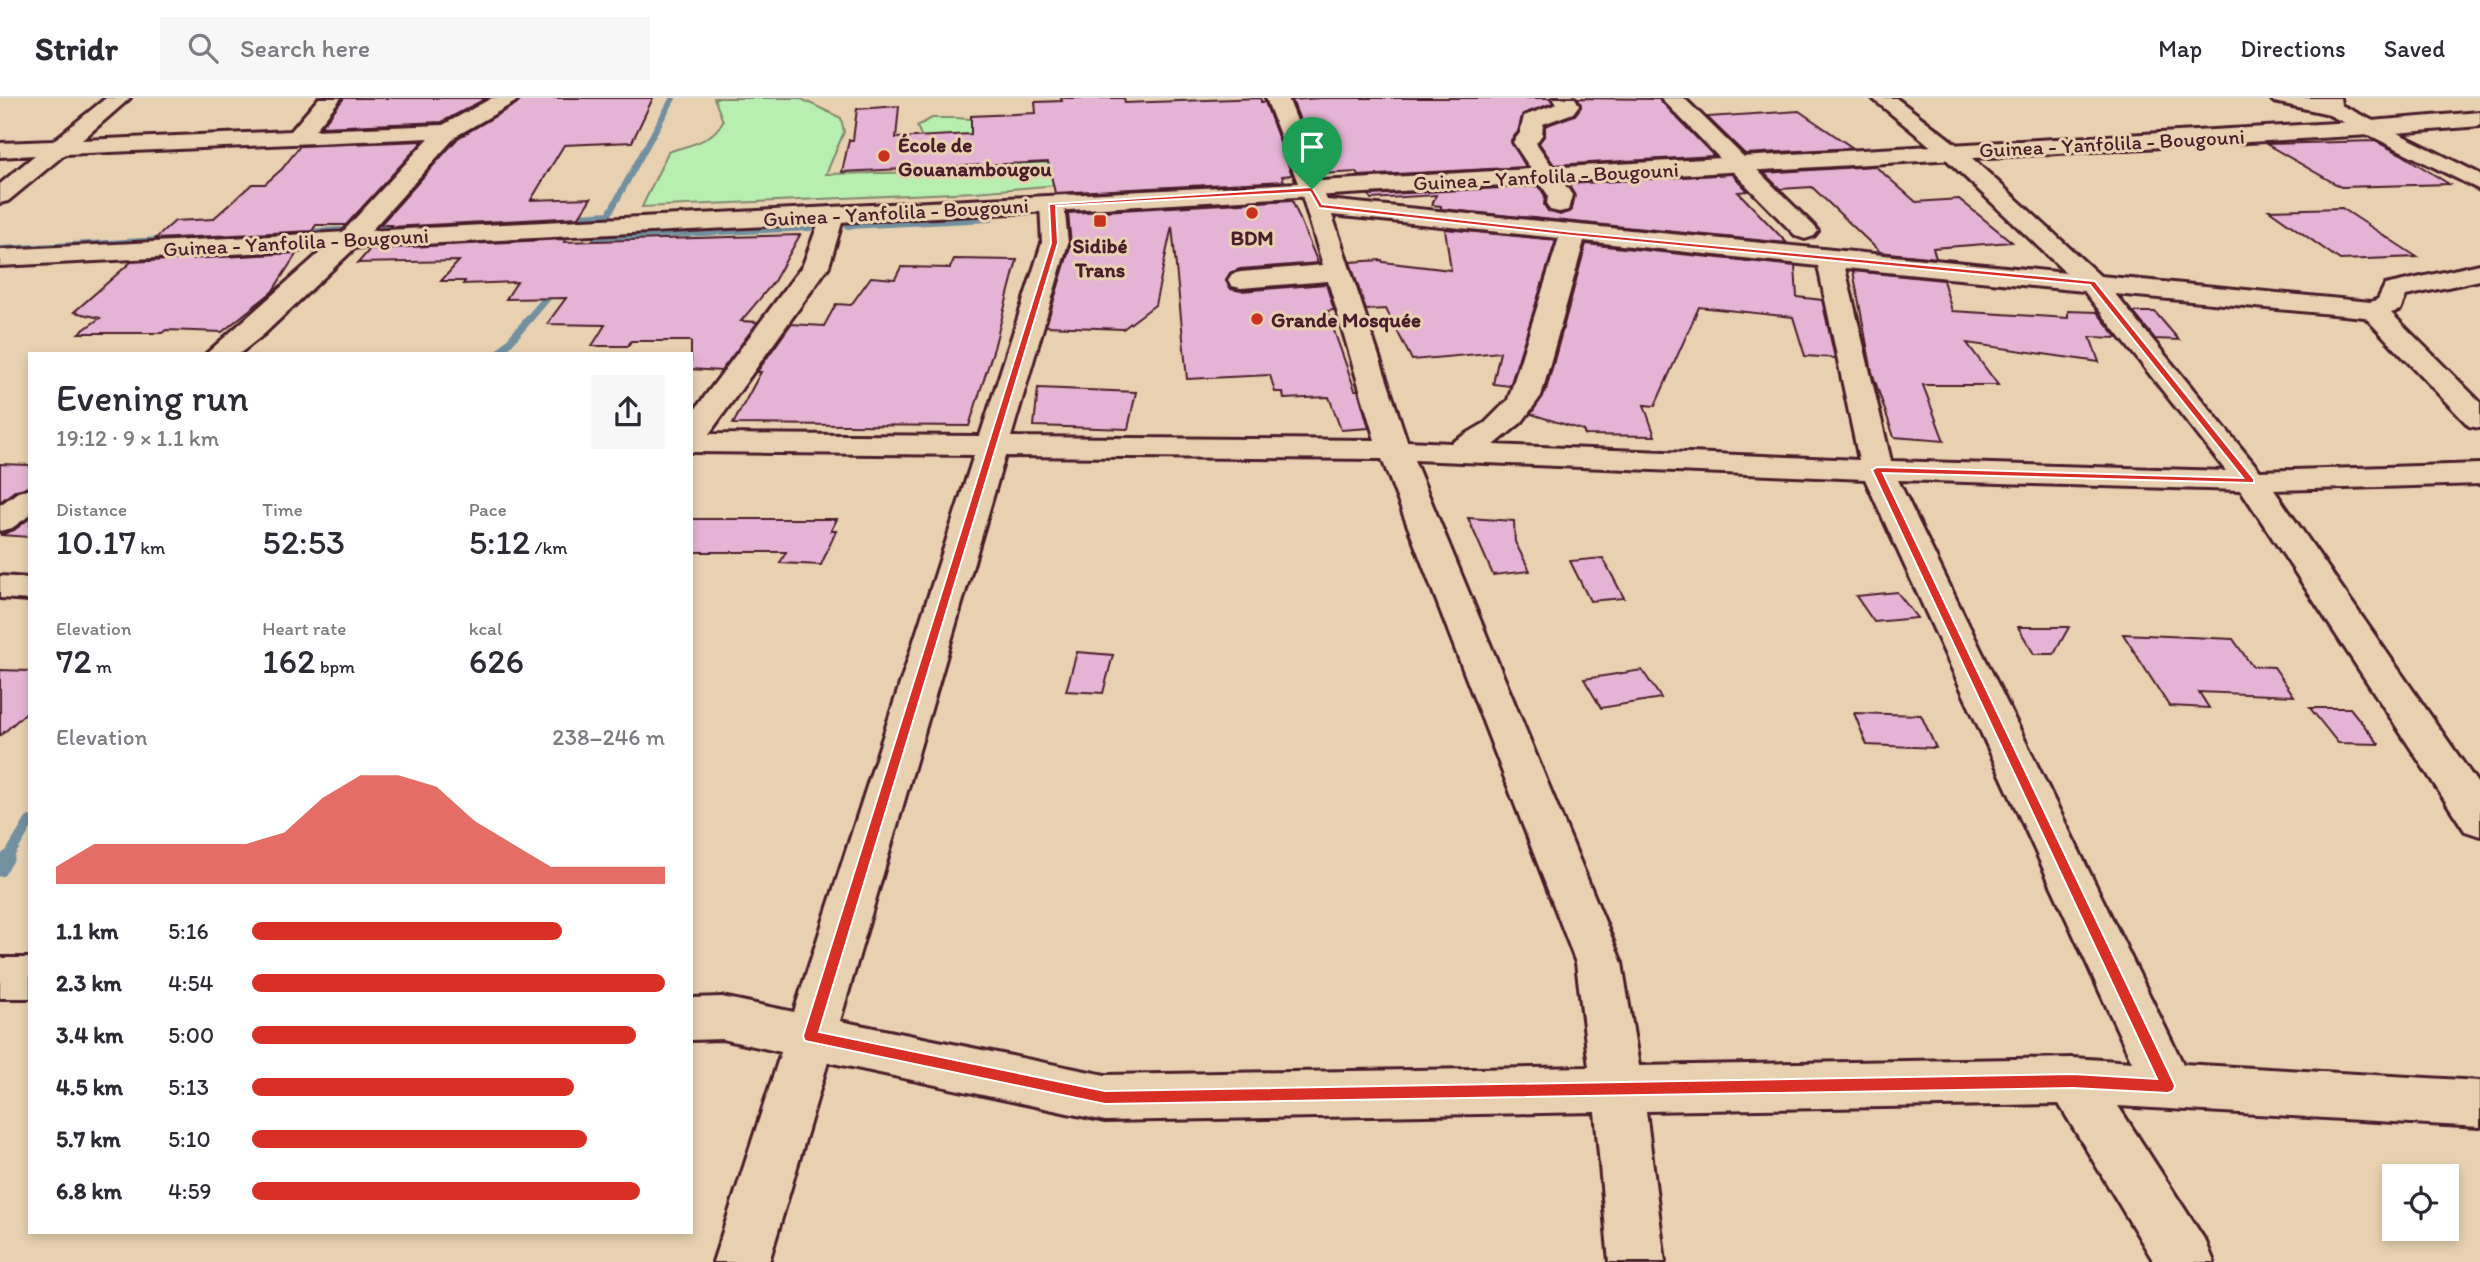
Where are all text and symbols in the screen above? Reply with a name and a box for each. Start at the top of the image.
search box [160,17,650,80]
text: Stridr [35,29,118,68]
icon: search [184,29,222,67]
text: Search here [240,32,370,64]
text: Map [2158,34,2202,63]
text: Directions [2240,34,2346,63]
text: Saved [2384,34,2445,63]
pin [1282,117,1342,189]
street label: Guinea - Yanfolila - Bougouni [1979,124,2245,162]
icon: arrive [1293,128,1331,166]
place label: École de Gouanambougou [898,132,1052,182]
marker: École de Gouanambougou [876,148,892,164]
street label: Guinea - Yanfolila - Bougouni [1413,157,1679,195]
street label: Guinea - Yanfolila - Bougouni [763,193,1029,231]
marker: BDM [1244,205,1260,221]
marker: Sidibé Trans [1092,213,1108,229]
street label: Guinea - Yanfolila - Bougouni [163,223,429,261]
place label: BDM [1230,225,1274,250]
place label: Sidibé Trans [1072,233,1128,282]
place label: Grande Mosquée [1271,307,1421,333]
marker: Grande Mosquée [1249,311,1265,327]
text: Evening run [56,375,249,421]
button: share [591,375,665,449]
text: 19:12 · 9 × 1.1 km [56,424,219,452]
text: Distance [56,498,127,521]
text: Time [262,498,303,521]
text: Pace [469,498,507,521]
text: 10.17 [56,521,136,563]
text: 52:53 [262,521,345,563]
text: 5:12 [469,521,530,563]
text: km [136,536,165,559]
text: /km [530,536,568,559]
text: Elevation [56,617,132,640]
text: Heart rate [262,617,346,640]
text: kcal [469,617,502,640]
text: 72 [56,640,92,682]
text: 162 [262,640,316,682]
text: 626 [469,640,524,682]
text: m [92,655,112,678]
text: bpm [316,655,355,678]
text: Elevation [56,723,147,751]
text: 238–246 m [552,723,665,751]
text: 1.1 km [56,917,119,945]
text: 5:16 [168,917,209,945]
text: 2.3 km [56,969,122,997]
text: 4:54 [168,969,213,997]
text: 3.4 km [56,1021,124,1049]
text: 5:00 [168,1021,214,1049]
text: 4.5 km [56,1073,123,1101]
text: 5:13 [168,1073,209,1101]
text: 5.7 km [56,1125,121,1153]
text: 5:10 [168,1125,211,1153]
map controls [2382,1164,2459,1241]
button: locate [2382,1164,2459,1241]
text: 6.8 km [56,1177,122,1205]
text: 4:59 [168,1177,212,1205]

